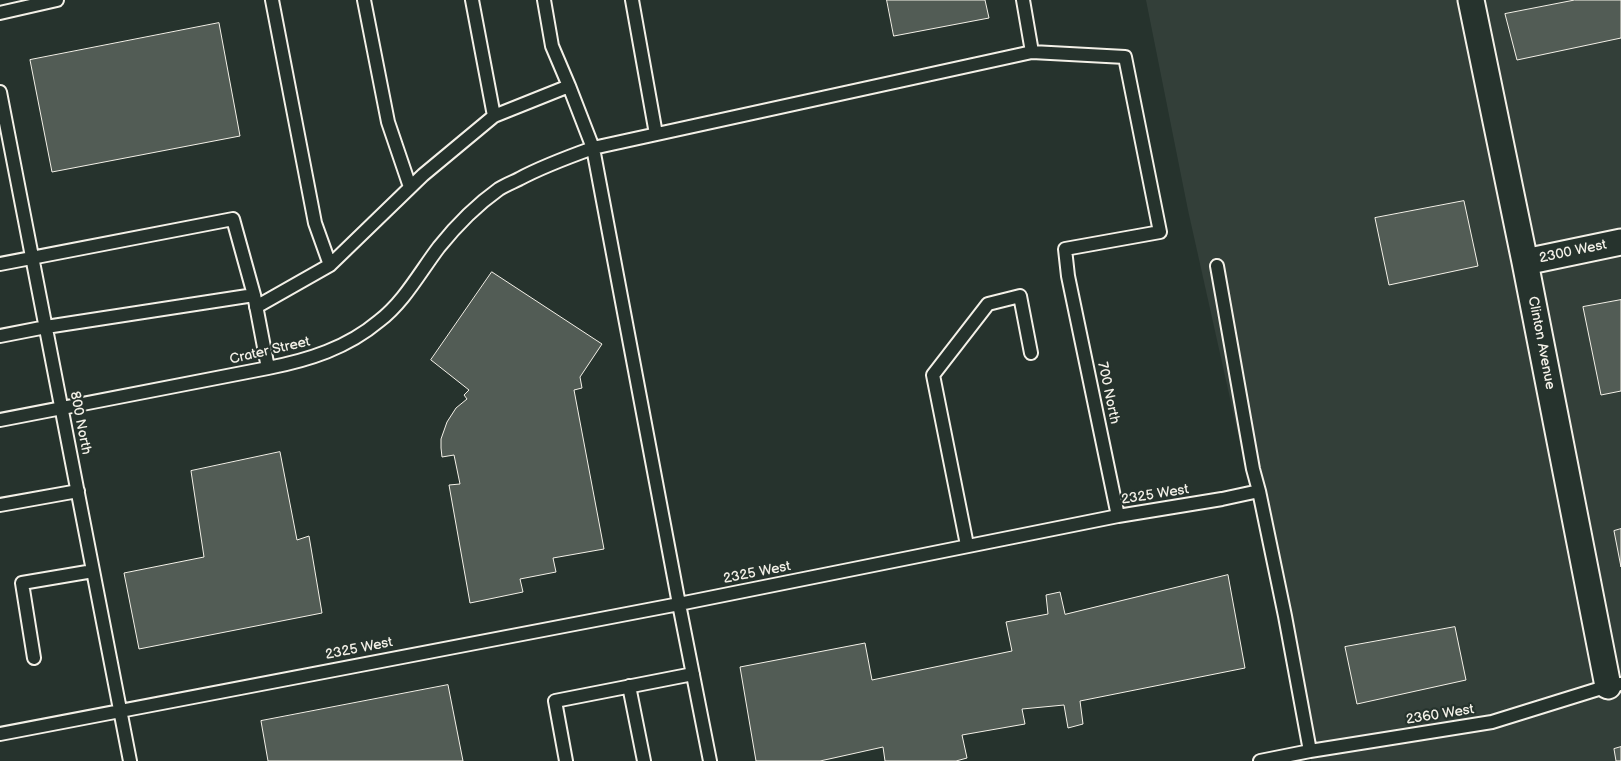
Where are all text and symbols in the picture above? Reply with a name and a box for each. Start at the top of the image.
street label: 2300 West [1538,237,1608,267]
street label: Clinton Avenue [1524,295,1558,391]
street label: Crater Street [228,334,312,368]
street label: 700 North [1093,361,1123,425]
street label: 800 North [66,390,94,456]
street label: 2325 West [1120,481,1190,509]
street label: 2325 West [722,558,792,588]
street label: 2325 West [324,634,394,664]
street label: 2360 West [1405,701,1475,729]

